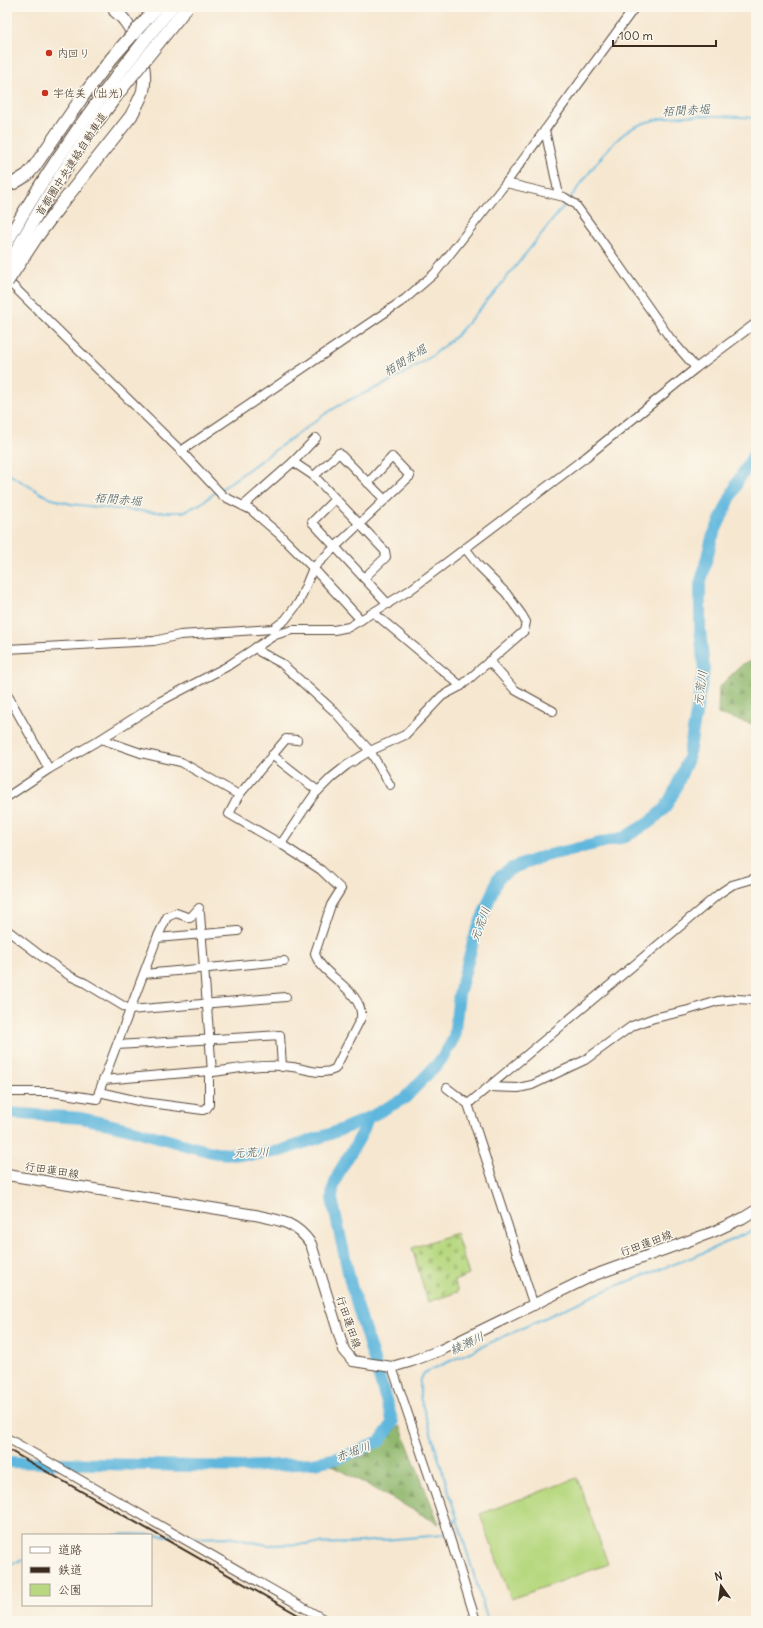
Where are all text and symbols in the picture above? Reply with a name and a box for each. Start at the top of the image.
scale bar [613,22,716,48]
text: 100 m [619,28,653,43]
place label: 内回り [57,46,90,60]
marker: 内回り [44,48,54,58]
place label: 宇佐美（出光） [53,86,130,100]
marker: 宇佐美（出光） [40,88,50,98]
water label: 栢間赤堀 [662,101,711,119]
street label: 首都圏中央連絡自動車道 [32,109,110,219]
water label: 栢間赤堀 [381,340,430,379]
water label: 栢間赤堀 [93,489,144,509]
water label: 元荒川 [690,669,710,707]
water label: 元荒川 [467,905,493,943]
water label: 元荒川 [233,1144,269,1160]
street label: 行田蓮田線 [24,1159,80,1181]
street label: 行田蓮田線 [618,1227,674,1259]
street label: 行田蓮田線 [333,1294,365,1350]
water label: 綾瀬川 [448,1329,486,1357]
water label: 赤堀川 [334,1438,372,1464]
legend [22,1534,152,1606]
text: 道路 [58,1542,82,1557]
text: 鉄道 [58,1562,82,1577]
north arrow [701,1566,741,1606]
text: N [713,1569,724,1584]
text: 公園 [58,1582,82,1597]

